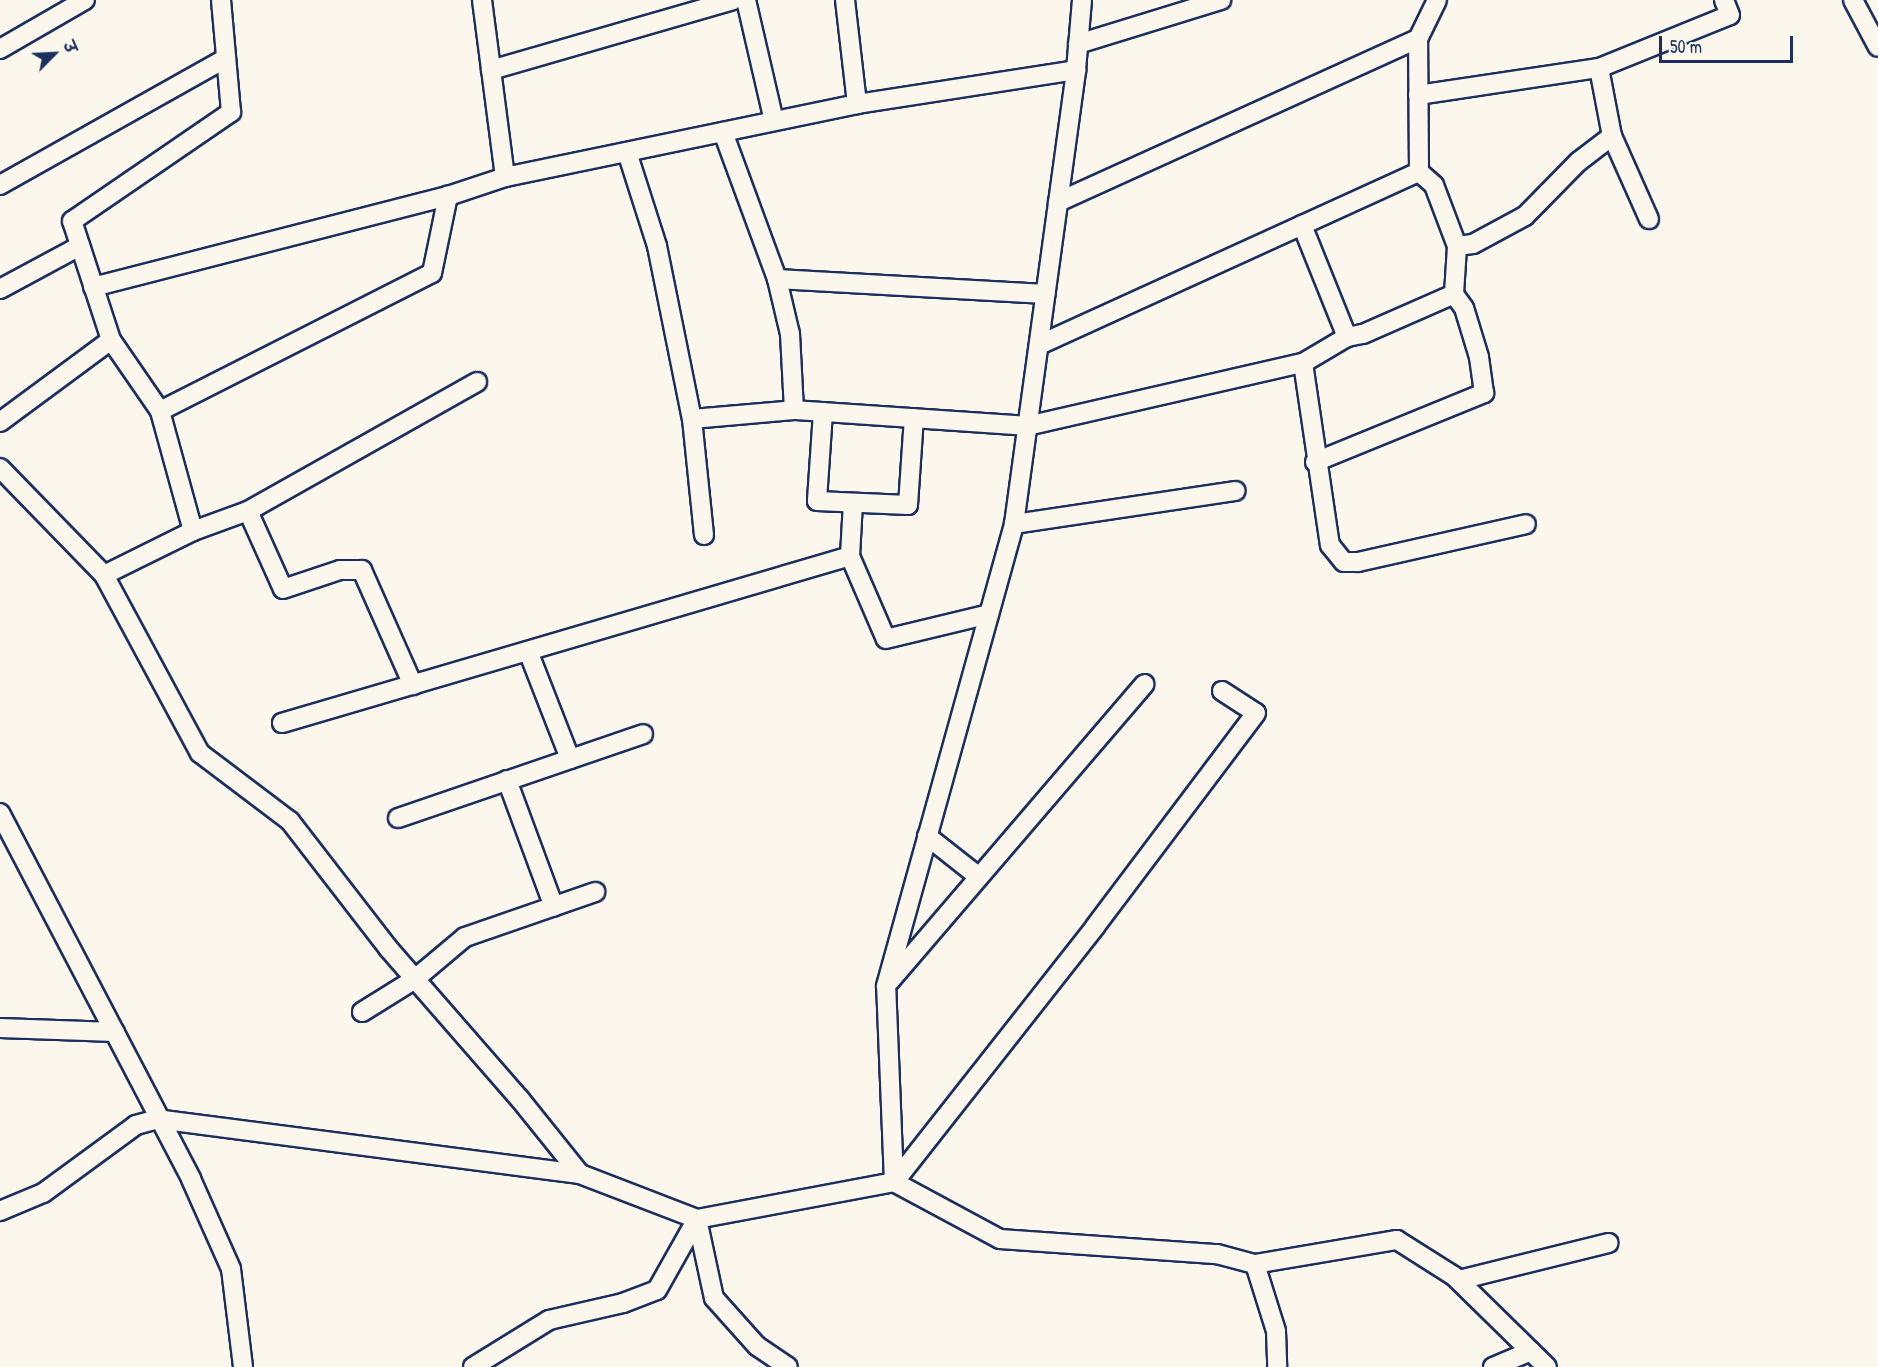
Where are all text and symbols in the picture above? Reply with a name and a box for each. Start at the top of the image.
north arrow [24,24,84,84]
scale bar [1662,24,1796,62]
text: 50 m [1670,34,1702,59]
text: उ [58,37,83,56]

